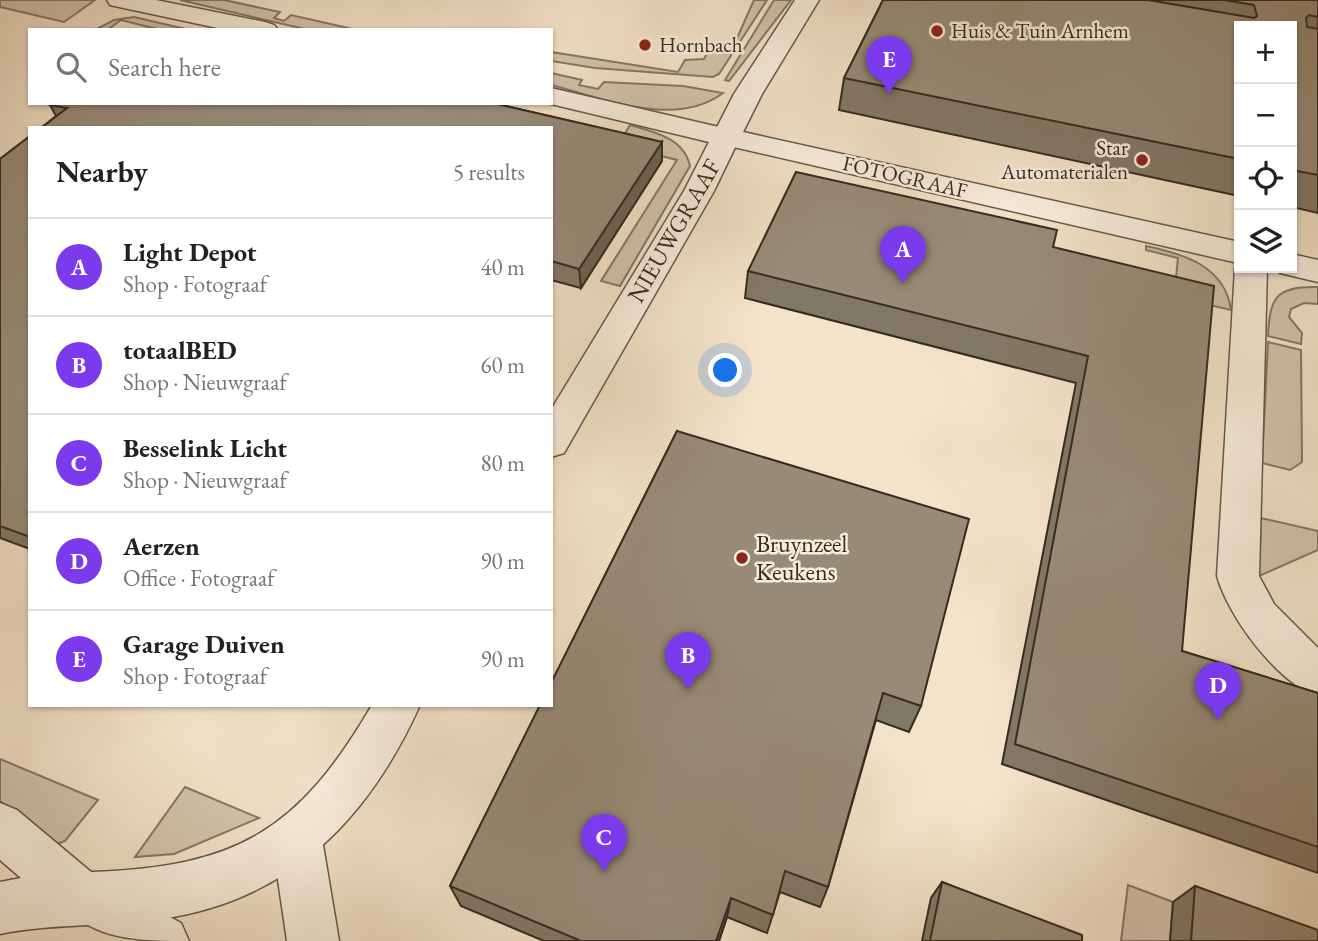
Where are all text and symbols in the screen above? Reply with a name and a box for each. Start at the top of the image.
place label: Huis & Tuin Arnhem [951,17,1129,44]
map controls [1234,21,1297,273]
button: + [1234,21,1297,84]
marker: Huis & Tuin Arnhem [929,23,945,39]
search box [28,28,553,105]
place label: Hornbach [659,31,743,58]
pin: E [866,36,912,94]
marker: Hornbach [637,37,653,53]
icon: search [52,48,90,86]
text: Search here [108,50,221,84]
button: − [1234,84,1297,147]
place label: Star Automaterialen [1000,134,1128,185]
button: locate [1234,147,1297,210]
street label: FOTOGRAAF [840,149,970,204]
text: Nearby [56,152,148,191]
marker: Star Automaterialen [1134,152,1150,168]
street label: NIEUWGRAAF [620,153,727,308]
text: 5 results [453,157,525,187]
button: layers [1234,210,1297,273]
pin: A [880,226,926,284]
text: Light Depot [123,235,257,269]
text: A [71,252,87,282]
text: 40 m [480,252,525,282]
text: Shop · Fotograaf [123,269,267,299]
text: totaalBED [123,333,237,367]
text: B [72,350,86,380]
text: 60 m [480,350,525,380]
your location [708,353,742,387]
text: Shop · Nieuwgraaf [123,367,287,397]
text: Besselink Licht [123,431,287,465]
text: C [71,448,87,478]
text: 80 m [480,448,525,478]
text: Shop · Nieuwgraaf [123,465,287,495]
place label: Bruynzeel Keukens [756,528,847,587]
text: Aerzen [123,529,200,563]
text: D [70,546,88,576]
text: 90 m [480,546,525,576]
marker: Bruynzeel Keukens [734,550,750,566]
text: Office · Fotograaf [123,563,275,593]
text: Garage Duiven [123,627,285,661]
pin: B [665,632,711,690]
text: E [72,644,86,674]
text: 90 m [480,644,525,674]
text: Shop · Fotograaf [123,661,267,691]
pin: D [1195,662,1241,720]
pin: C [581,814,627,872]

